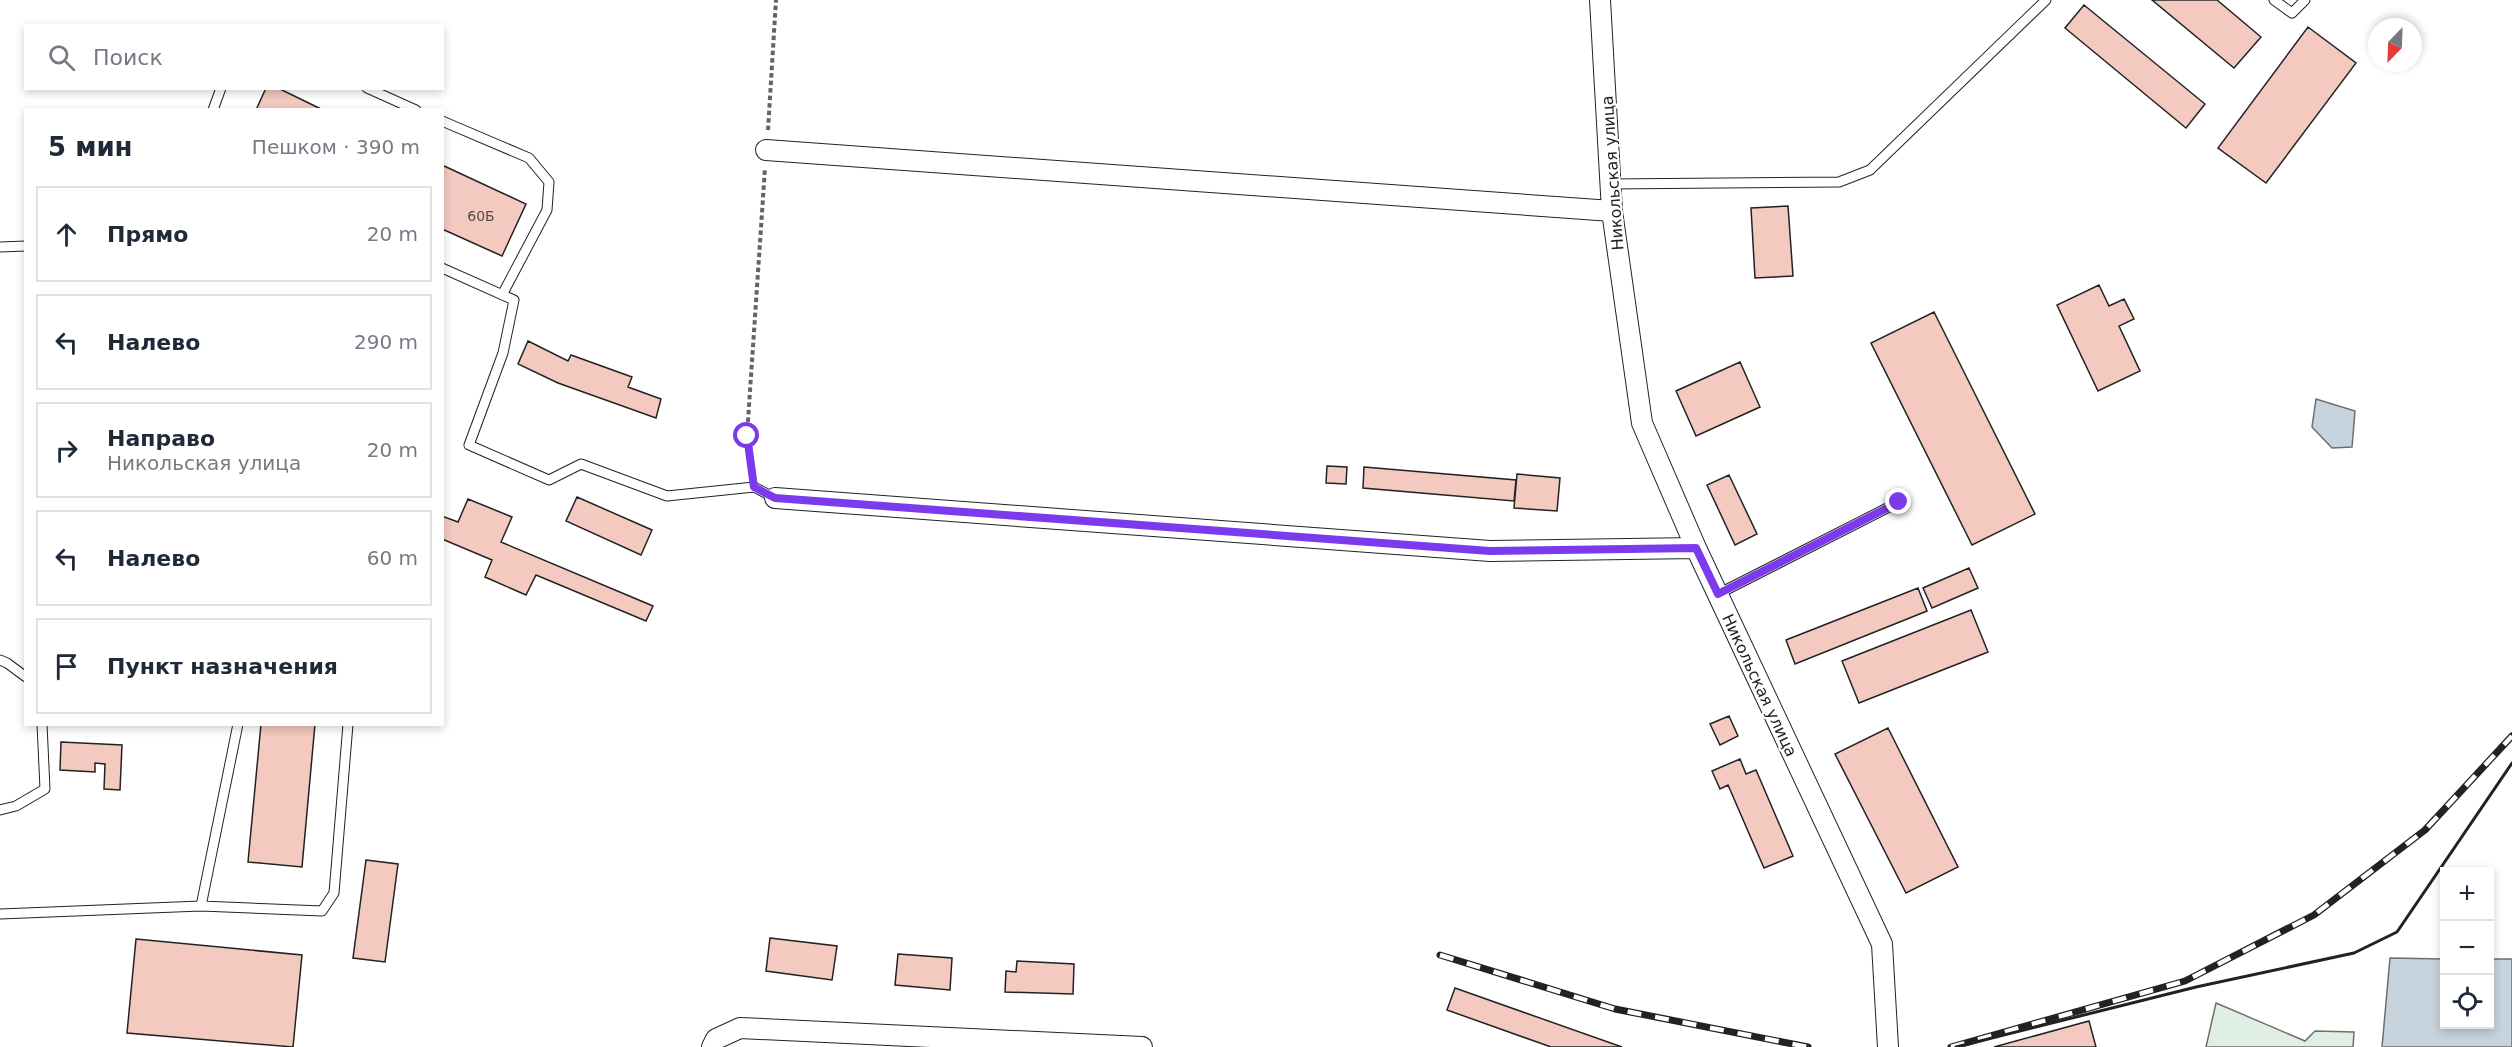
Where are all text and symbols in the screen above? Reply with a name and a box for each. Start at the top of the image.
north arrow [2368,18,2422,72]
search box [24,24,444,90]
icon: search [45,41,78,74]
text: Поиск [93,45,163,70]
street label: Никольская улица [1598,95,1627,251]
text: 5 мин [48,132,133,162]
text: Пешком · 390 m [252,135,420,159]
house number: 60Б [467,208,495,224]
icon: ahead [50,218,83,251]
text: Прямо [107,222,188,247]
text: 20 m [367,222,418,246]
icon: left [50,326,83,359]
text: Налево [107,330,200,355]
text: 290 m [354,330,418,354]
route start [733,422,759,448]
text: Направо [107,426,215,451]
icon: right [50,434,83,467]
text: 20 m [367,438,418,462]
text: Никольская улица [107,451,301,475]
route end [1885,488,1911,514]
icon: left [50,542,83,575]
text: Налево [107,546,200,571]
text: 60 m [367,546,418,570]
street label: Никольская улица [1718,611,1801,760]
icon: arrive [50,650,83,683]
text: Пункт назначения [107,654,338,679]
map controls [2440,867,2494,1029]
button: + [2440,867,2494,921]
button: − [2440,921,2494,975]
button: locate [2440,975,2494,1029]

